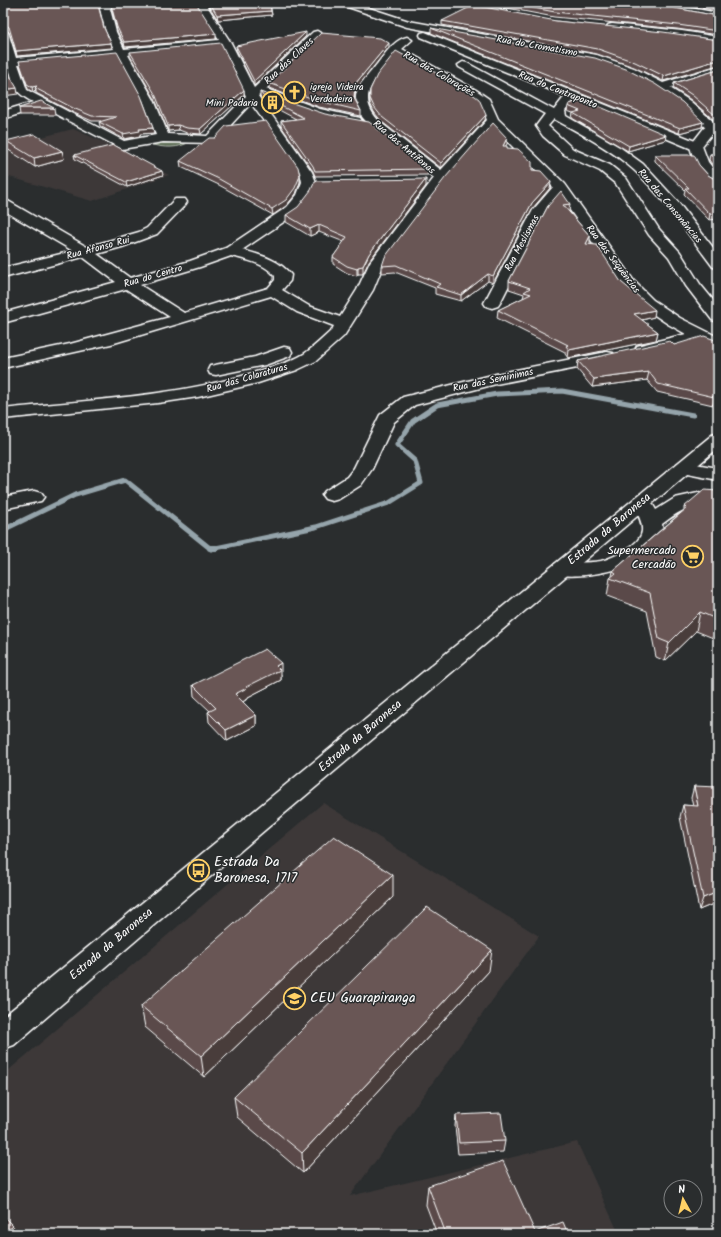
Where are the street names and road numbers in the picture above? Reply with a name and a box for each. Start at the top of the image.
street label: Rua do Cromatismo [495,31,579,61]
street label: Rua das Claves [260,33,318,88]
street label: Rua das Colorações [400,47,479,101]
street label: Rua do Contraponto [516,67,600,113]
street label: Rua das Antífonas [369,116,439,179]
street label: Rua das Consonâncias [634,165,707,247]
street label: Rua Meslismas [500,211,544,274]
street label: Rua das Sequências [582,221,645,297]
street label: Rua Afonso Rui [65,232,132,264]
street label: Rua do Centro [122,260,185,292]
street label: Rua das Colaraturas [204,359,290,397]
street label: Rua das Seminimas [451,363,536,396]
street label: Estrada da Baronesa [563,488,655,570]
street label: Estrada da Baronesa [314,695,406,777]
street label: Estrada da Baronesa [65,903,157,985]

